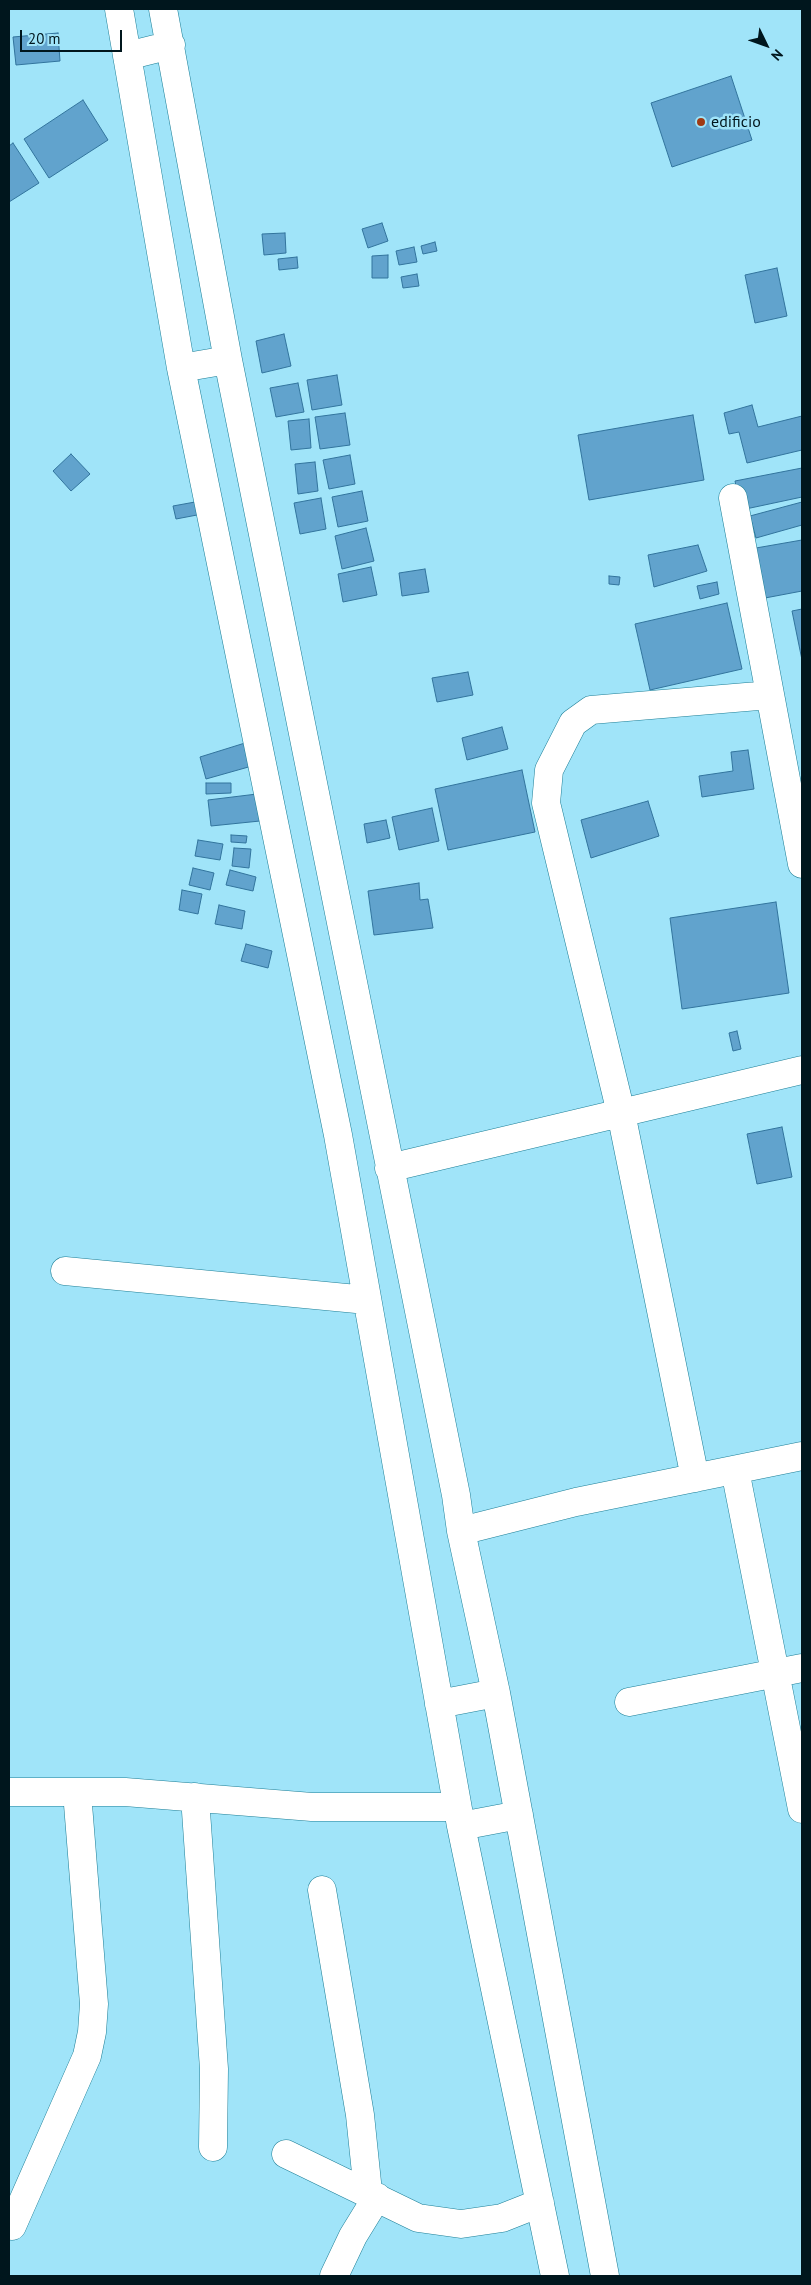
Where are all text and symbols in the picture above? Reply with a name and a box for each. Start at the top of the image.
scale bar [22,20,125,52]
north arrow [741,20,791,70]
text: 20 m [28,29,61,48]
text: N [767,46,787,64]
place label: edificio [711,112,761,132]
marker: edificio [695,116,707,128]

